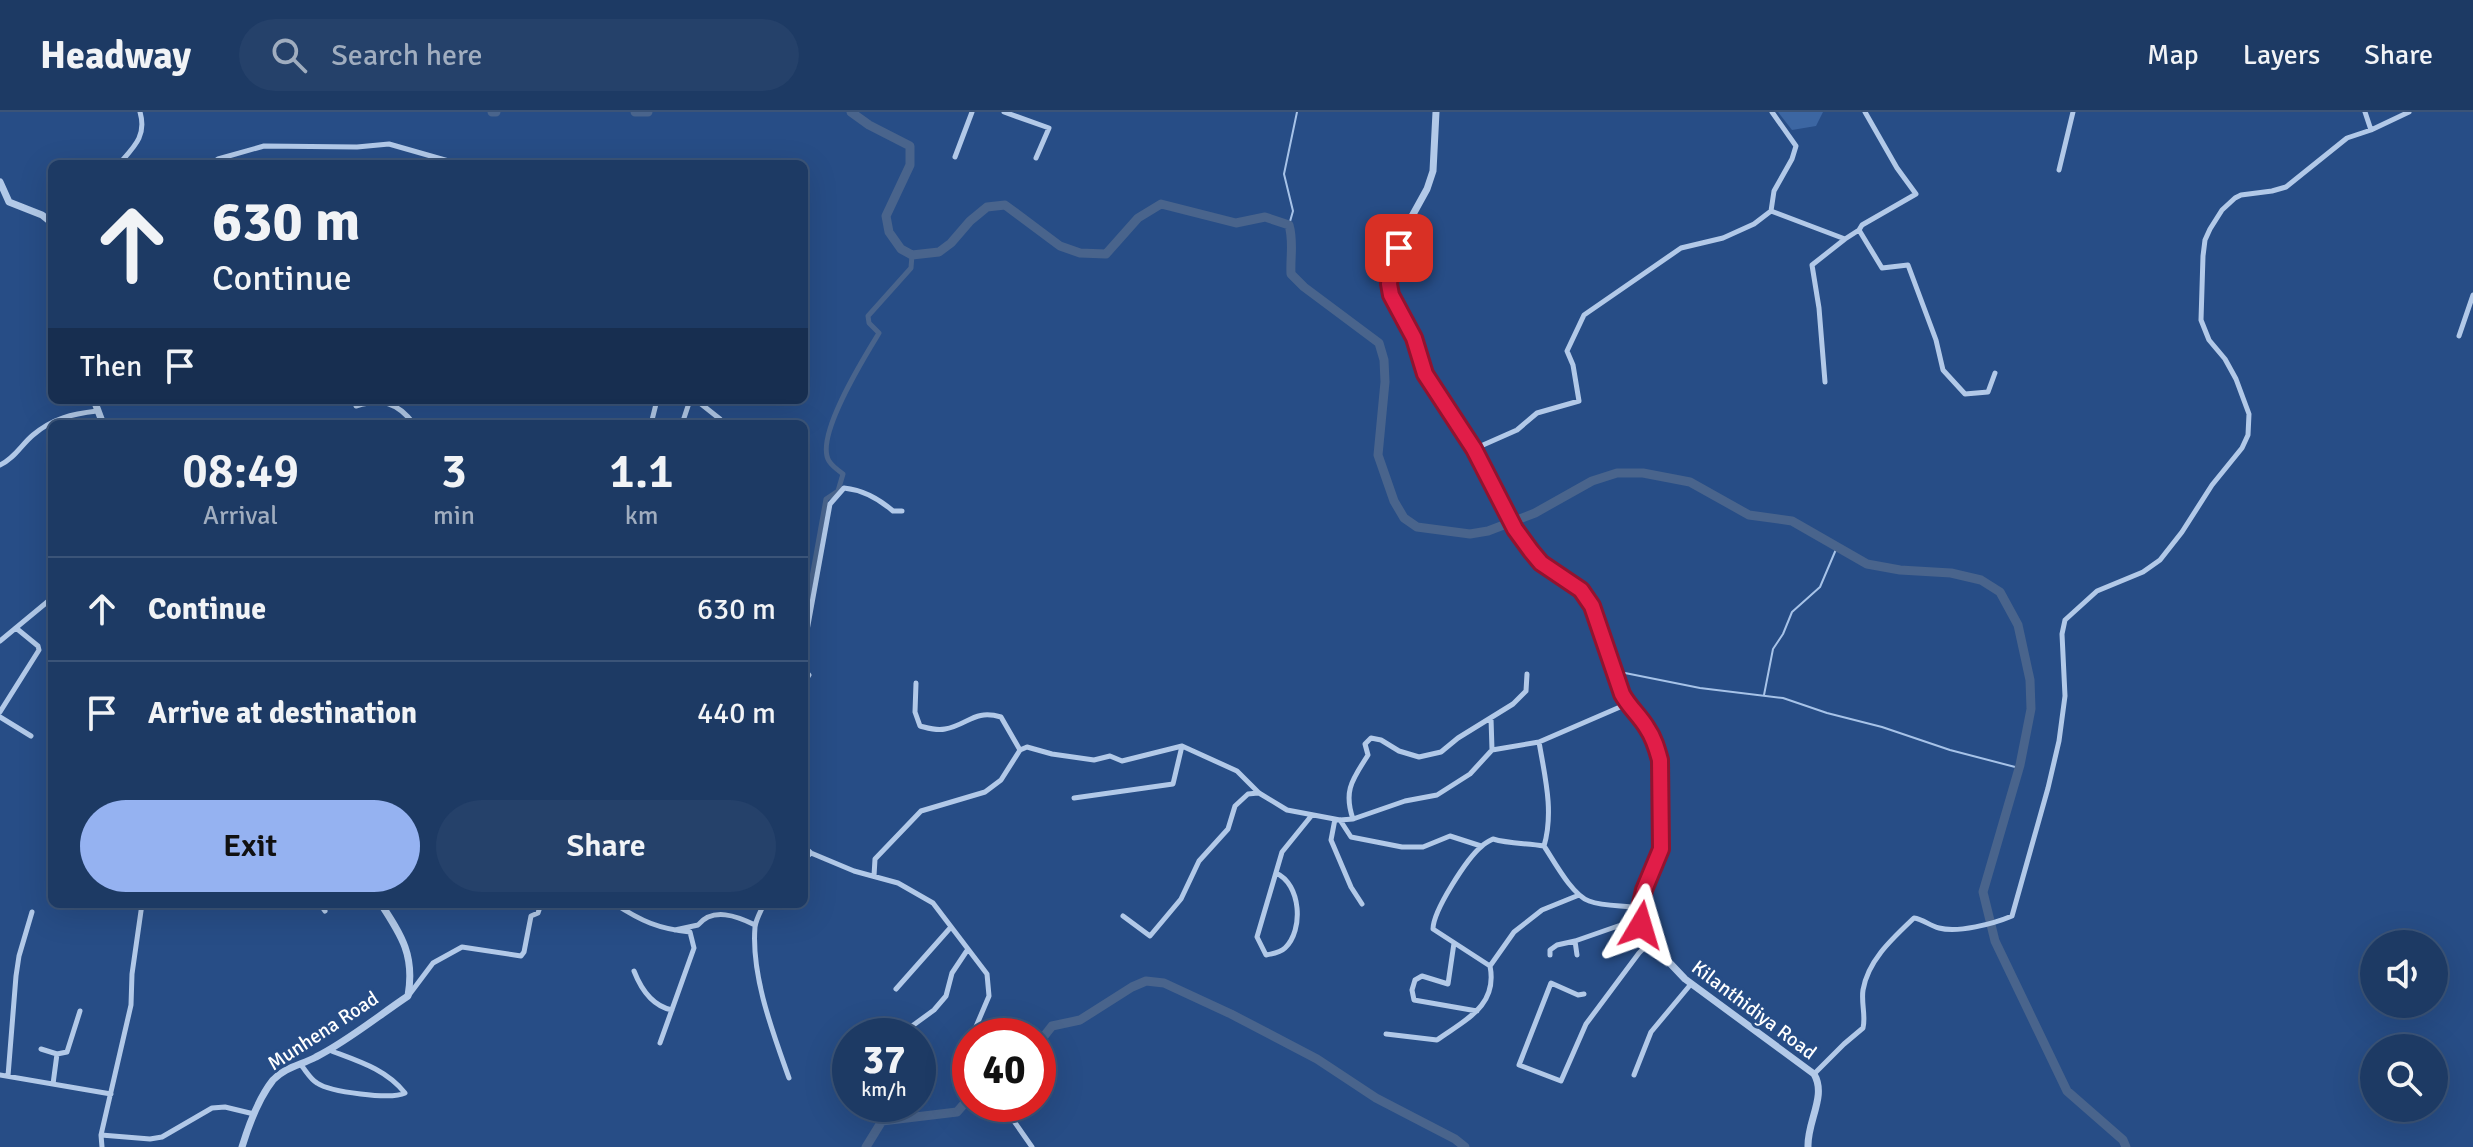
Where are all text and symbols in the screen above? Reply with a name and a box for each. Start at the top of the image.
search box [239,19,799,91]
text: Headway [40,32,191,79]
icon: search [267,33,311,77]
text: Search here [331,37,482,74]
text: Map [2147,38,2199,72]
text: Layers [2243,38,2320,72]
text: Share [2364,38,2433,72]
text: 630 m [212,187,360,256]
icon: ahead [80,192,184,296]
pin [1365,214,1433,282]
icon: arrive [1377,226,1421,270]
text: Continue [212,256,352,301]
icon: arrive [158,344,202,388]
text: Then [80,348,142,385]
text: 08:49 [182,442,299,501]
text: 3 [441,442,467,501]
text: 1.1 [609,442,674,501]
text: Arrival [203,500,278,532]
text: min [433,500,475,532]
text: km [625,500,658,532]
icon: ahead [80,587,124,631]
text: Continue [148,591,266,628]
text: 630 m [697,591,776,628]
icon: arrive [80,691,124,735]
text: Arrive at destination [148,695,417,732]
text: 440 m [697,695,776,732]
button: Exit [80,800,420,892]
button: Share [436,800,776,892]
position arrow [1599,883,1683,967]
map controls [2360,930,2448,1122]
button: sound [2360,930,2448,1018]
street label: Kilanthidiya Road [1687,955,1821,1065]
street label: Munhena Road [263,986,383,1076]
speed limit sign: 40 [952,1018,1056,1122]
button: search [2360,1034,2448,1122]
text: 37 [862,1035,906,1085]
text: km/h [861,1077,907,1102]

